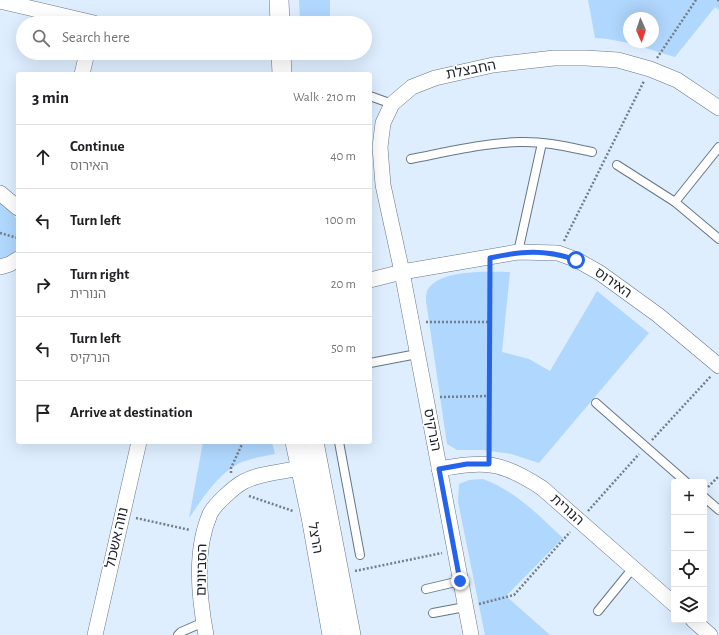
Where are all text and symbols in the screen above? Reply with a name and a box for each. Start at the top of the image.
north arrow [623,12,659,48]
search box [16,16,372,60]
icon: search [30,27,52,49]
text: Search here [62,30,130,45]
street label: החבצלת [445,58,497,82]
text: 3 min [32,89,69,106]
text: Walk · 210 m [293,91,356,104]
text: Continue [70,139,125,154]
icon: ahead [32,146,54,168]
text: 40 m [330,150,356,163]
text: האירוס [70,160,109,173]
icon: left [32,210,54,232]
text: Turn left [70,213,121,228]
text: 100 m [325,214,356,227]
route start [567,251,585,269]
street label: האירוס [592,265,634,301]
text: Turn right [70,267,129,282]
icon: right [32,274,54,296]
text: 20 m [331,278,356,291]
text: הנורית [70,288,106,301]
text: Turn left [70,331,121,346]
icon: left [32,338,54,360]
text: 50 m [331,342,356,355]
text: הנרקיס [70,352,110,365]
icon: arrive [32,402,54,424]
text: Arrive at destination [70,405,193,420]
street label: הנרקיס [421,407,443,453]
map controls [671,479,707,623]
button: + [671,479,707,515]
street label: הנורית [548,492,586,528]
street label: נווה אשכול [103,506,131,570]
button: − [671,515,707,551]
street label: הרצל [305,521,325,555]
street label: הסביונים [195,544,209,596]
button: locate [671,551,707,587]
route end [451,572,469,590]
button: layers [671,587,707,623]

